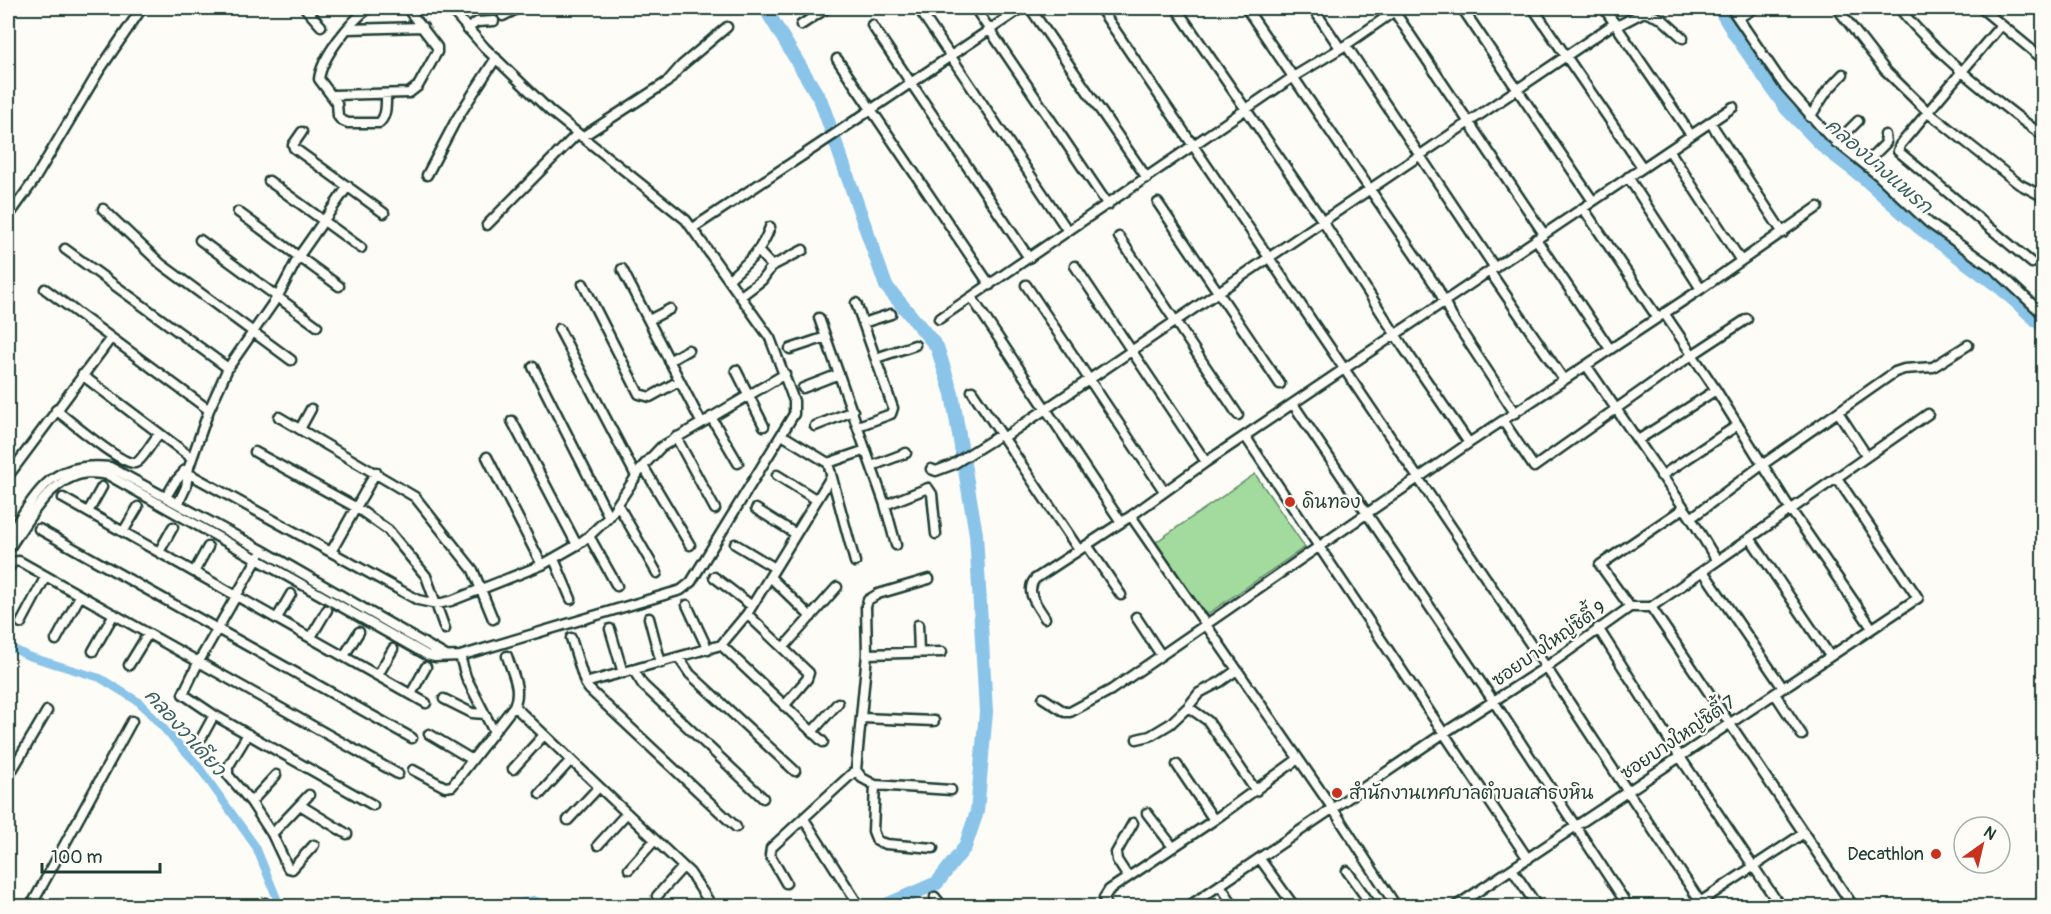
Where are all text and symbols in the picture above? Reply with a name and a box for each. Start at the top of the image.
water label: คลองบางแพรก [1821,113,1938,220]
place label: ดินทอง [1302,491,1361,514]
marker: ดินทอง [1283,495,1297,509]
street label: ซอยบางใหญ่ซิตี้ 9 [1484,591,1610,692]
water label: คลองวาเดียว [139,683,232,782]
street label: ซอยบางใหญ่ซิตี้ 7 [1613,686,1740,785]
place label: สำนักงานเทศบาลตำบลเสาธงหิน [1349,781,1594,805]
marker: สำนักงานเทศบาลตำบลเสาธงหิน [1330,786,1344,800]
north arrow [1952,815,2012,875]
text: N [1980,822,2000,845]
scale bar [42,836,160,874]
place label: Decathlon [1847,843,1924,866]
text: 100 m [51,846,103,869]
marker: Decathlon [1929,847,1943,861]

